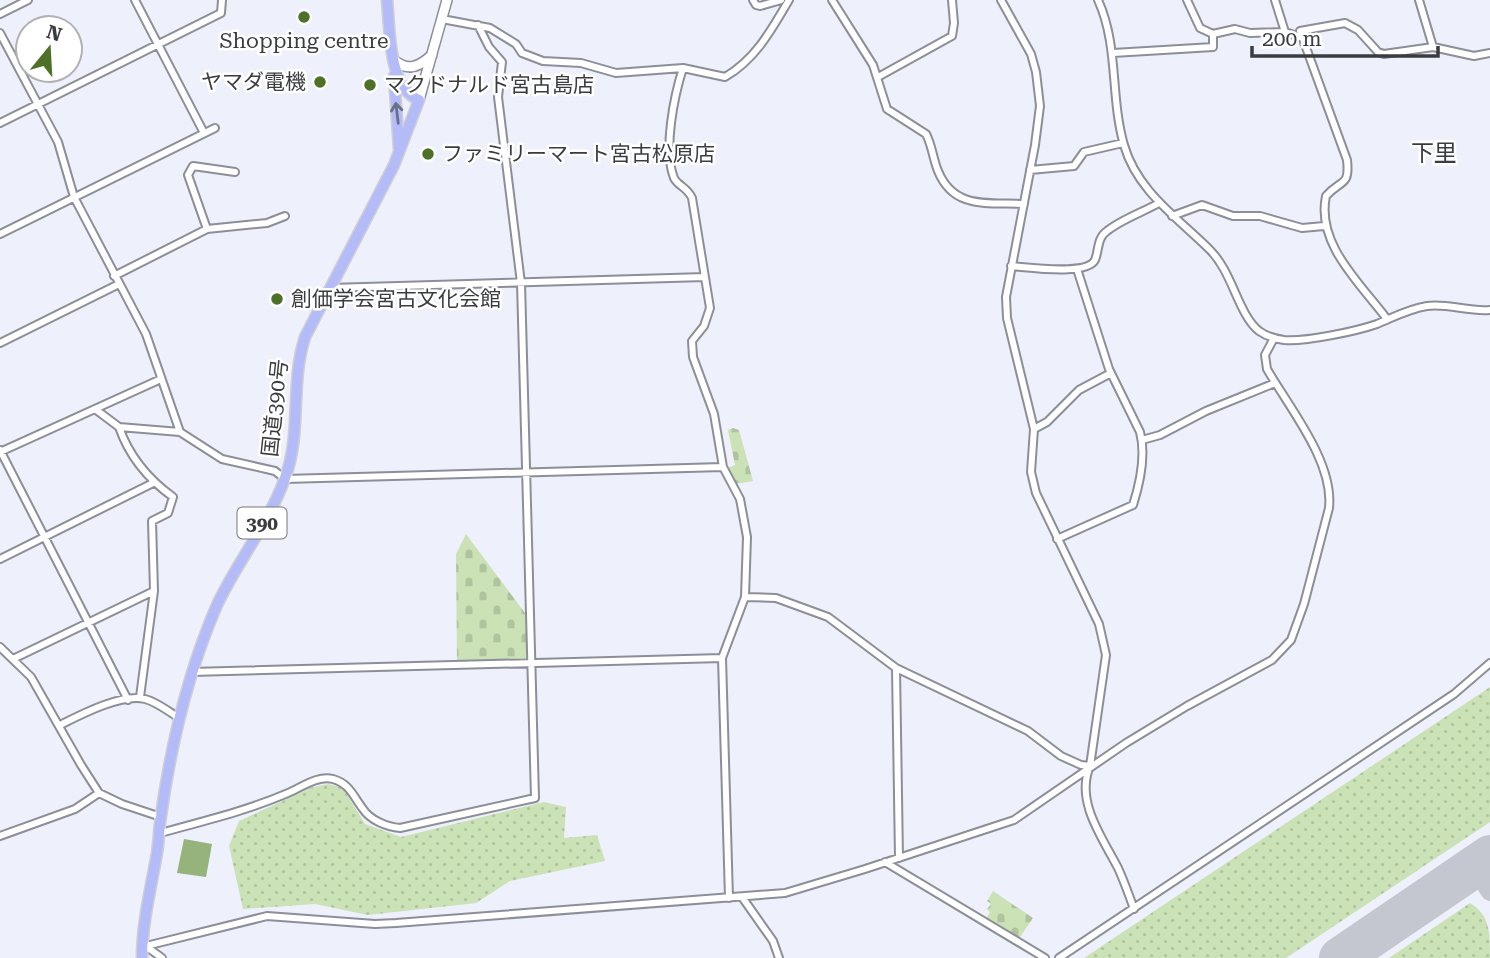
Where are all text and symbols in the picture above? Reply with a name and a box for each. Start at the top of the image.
marker: Shopping centre [296,9,312,25]
north arrow [14,14,84,84]
scale bar [1252,14,1438,58]
text: N [44,20,65,47]
text: 200 m [1262,27,1322,51]
place label: Shopping centre [219,29,389,53]
place label: ヤマダ電機 [201,70,306,94]
place label: マクドナルド宮古島店 [384,73,594,97]
marker: ヤマダ電機 [312,74,328,90]
marker: マクドナルド宮古島店 [362,77,378,93]
one-way arrow [391,102,404,124]
district label: 下里 [1411,140,1457,167]
place label: ファミリーマート宮古松原店 [442,142,715,166]
marker: ファミリーマート宮古松原店 [420,146,436,162]
place label: 創価学会宮古文化会館 [291,287,501,311]
marker: 創価学会宮古文化会館 [269,291,285,307]
street label: 国道390号 [258,358,292,458]
road number: 390 [238,508,286,538]

